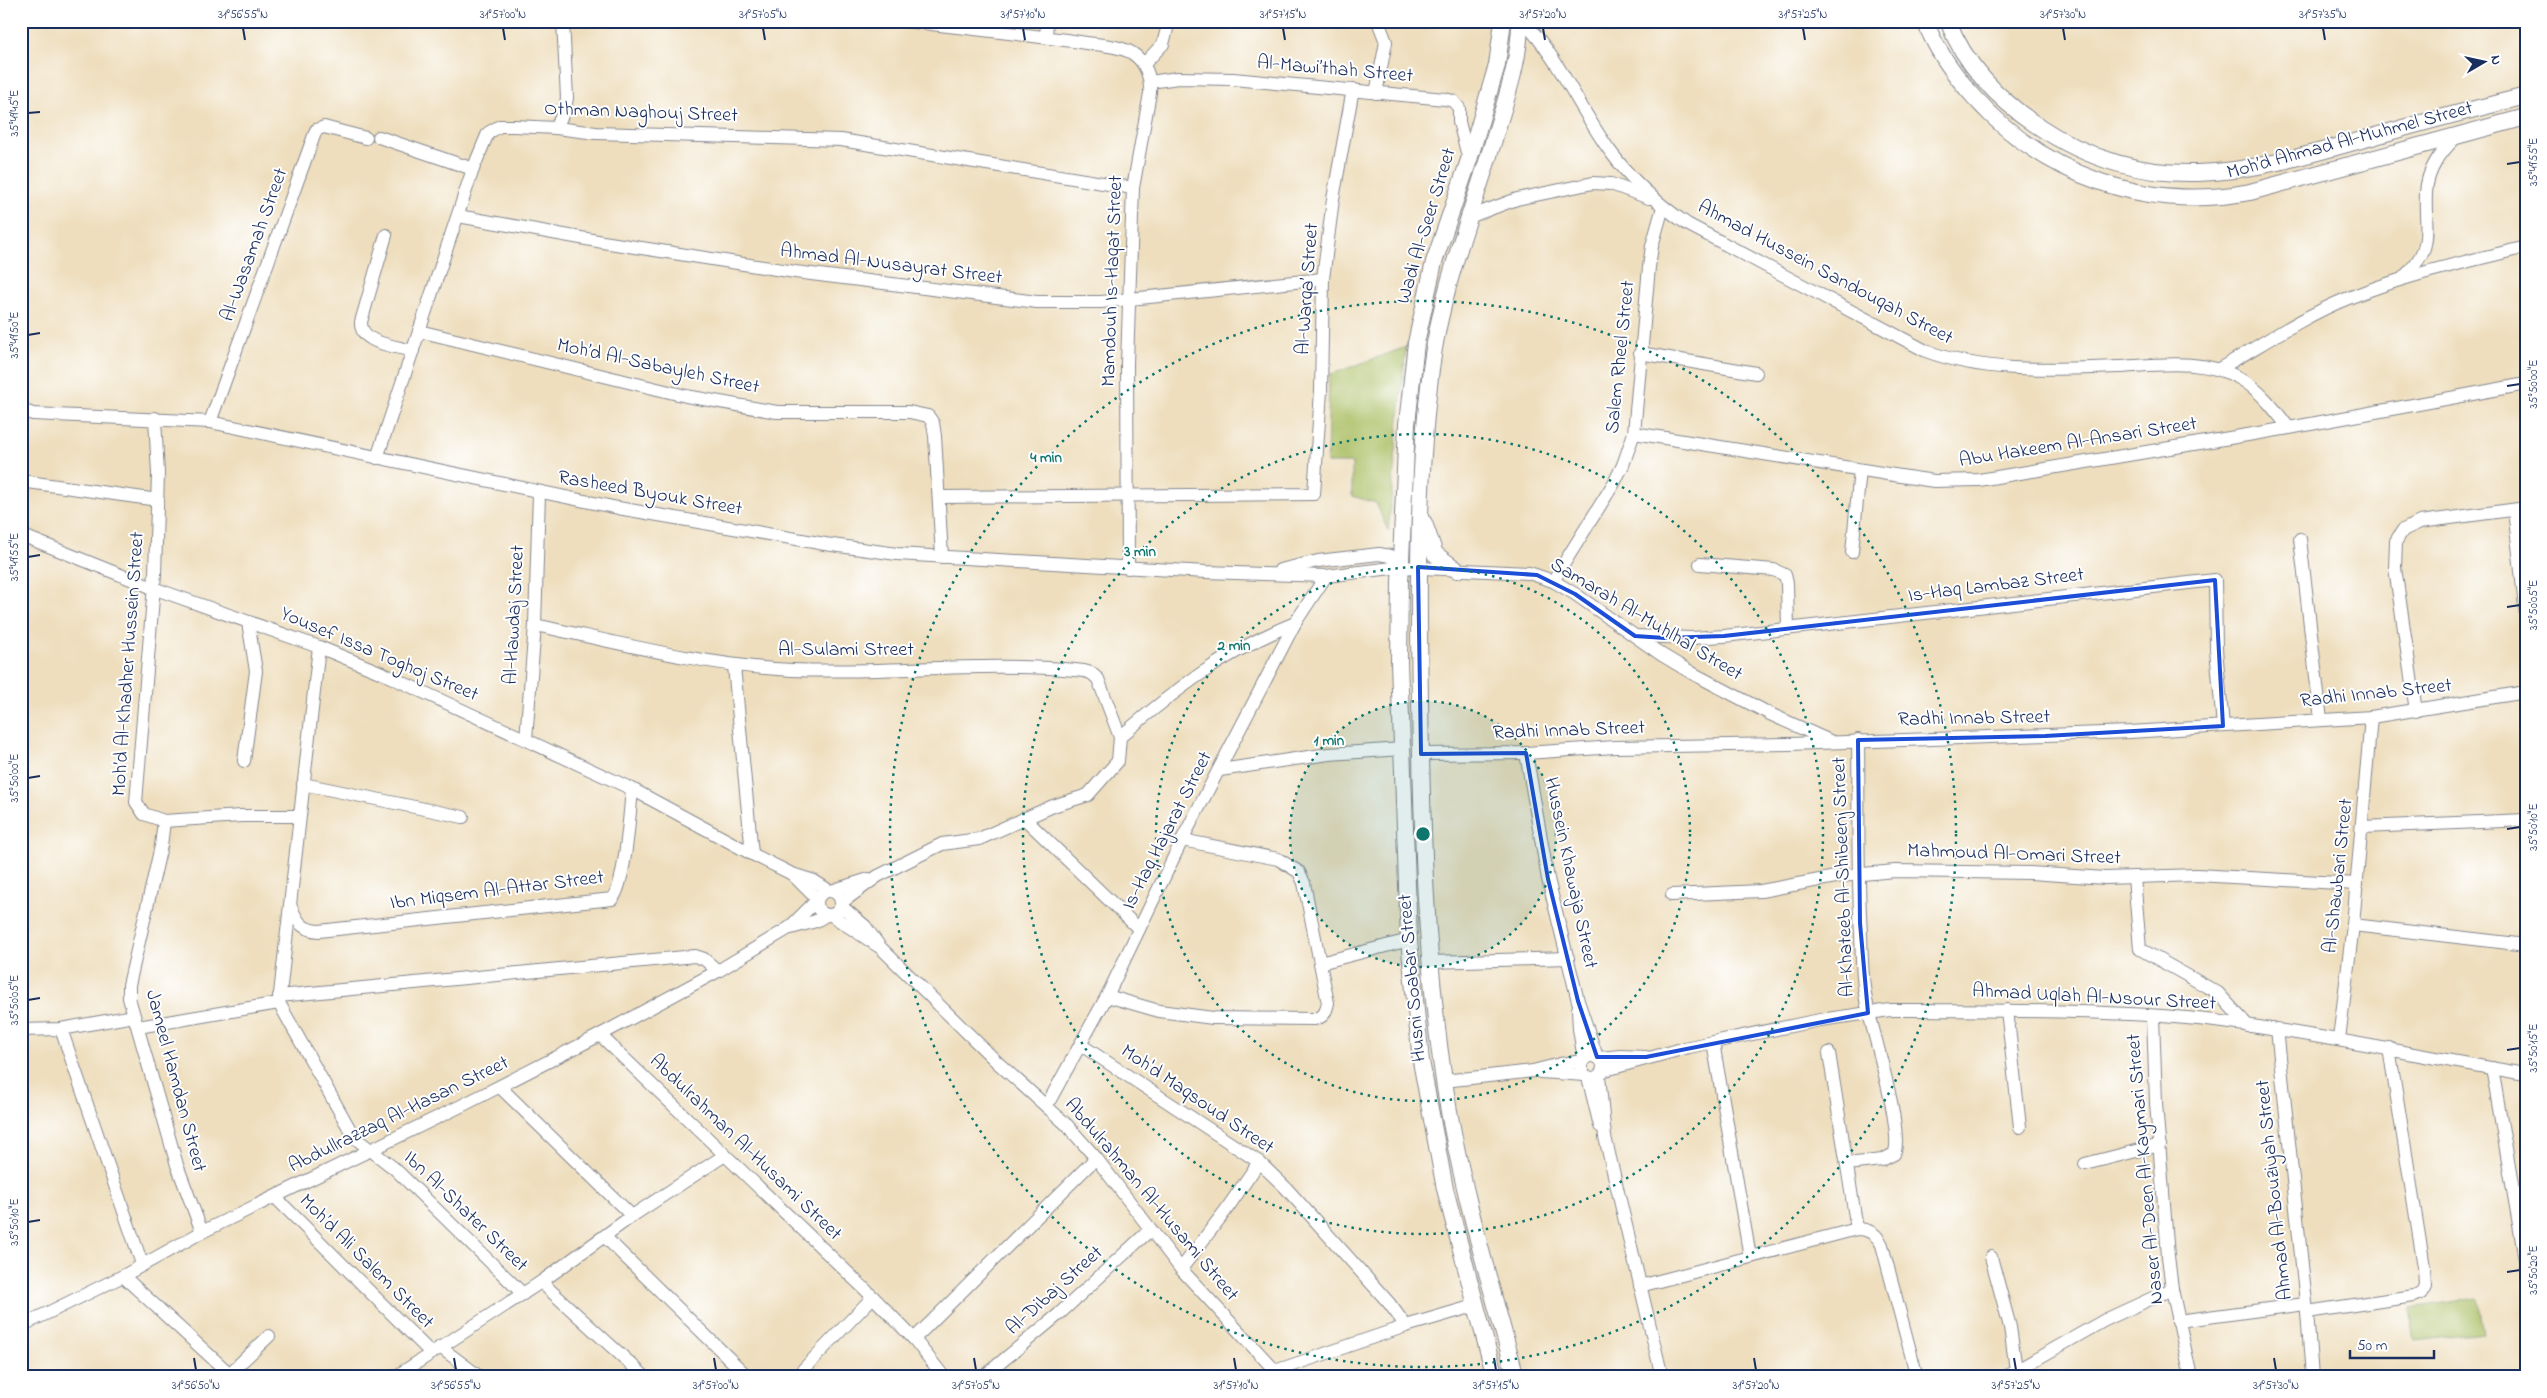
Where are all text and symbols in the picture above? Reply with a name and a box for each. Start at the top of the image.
text: 31°56'55"N [218,6,268,24]
text: 31°57'00"N [480,6,526,24]
text: 31°57'05"N [739,6,787,24]
text: 31°57'10"N [1001,6,1045,24]
text: 31°57'15"N [1260,6,1306,24]
text: 31°57'20"N [1519,6,1567,24]
text: 31°57'25"N [1779,6,1827,24]
text: 31°57'30"N [2040,6,2086,24]
text: 31°57'35"N [2299,6,2347,24]
north arrow [2460,38,2510,88]
street label: Al-Mawi’thah Street [1256,49,1415,91]
text: N [2484,54,2506,67]
text: 35°49'45"E [6,90,24,136]
street label: Moh’d Ahmad Al-Muhmel Street [2224,94,2476,188]
street label: Othman Naghouj Street [544,95,739,132]
text: 35°49'55"E [2525,138,2543,186]
street label: Wadi Al-Seer Street [1389,144,1465,308]
street label: Al-Wasamah Street [214,164,296,326]
street label: Mamdouh Is-Haqat Street [1095,174,1131,387]
street label: Ahmad Hussein Sandouqah Street [1692,193,1958,353]
street label: Al-Warqa’ Street [1289,222,1327,356]
street label: Ahmad Al-Nusayrat Street [778,237,1004,293]
street label: Salem Rheel Street [1599,279,1643,435]
text: 35°49'50"E [6,312,24,358]
street label: Moh’d Al-Sabayleh Street [554,331,762,403]
text: 35°50'00"E [2525,360,2543,408]
street label: Abu Hakeem Al-Ansari Street [1957,410,2199,476]
text: 4 min [1029,447,1062,469]
street label: Rasheed Byouk Street [555,463,745,525]
street label: Moh’d Al-Khadher Hussein Street [105,531,153,797]
text: 35°49'55"E [6,533,24,581]
text: 3 min [1123,541,1156,563]
street label: Al-Hawdaj Street [497,544,533,686]
street label: Samarah Al-Muhlhal Street [1544,551,1748,689]
street label: Is-Haq Lambaz Street [1906,561,2086,611]
text: 35°50'05"E [2525,580,2543,630]
street label: Yousef Issa Toghoj Street [275,600,483,711]
text: 2 min [1217,635,1251,657]
street label: Al-Sulami Street [778,636,914,665]
street label: Radhi Innab Street [2299,672,2454,716]
street label: Radhi Innab Street [1898,703,2051,735]
street label: Radhi Innab Street [1492,714,1646,748]
text: 1 min [1314,730,1345,752]
street label: Is-Haq Hajarat Street [1115,746,1221,915]
text: 35°50'00"E [6,754,24,802]
street label: Al-Khateeb Al-Shibeenj Street [1825,756,1863,998]
street label: Hussein Khawaja Street [1536,775,1605,972]
street label: Al-Shawbari Street [2316,797,2362,955]
text: 35°50'10"E [2525,803,2543,851]
centre of rings [1414,825,1432,843]
street label: Mahmoud Al-Omari Street [1907,837,2122,873]
street label: Ibn Miqsem Al-Attar Street [388,863,606,919]
street label: Husni Soabar Street [1391,892,1435,1063]
text: 35°50'05"E [6,975,24,1025]
street label: Ahmad Uqlah Al-Nsour Street [1971,977,2217,1019]
street label: Jameel Hamdan Street [137,987,213,1176]
text: 35°50'15"E [2525,1023,2543,1073]
street label: Naser Al-Deen Al-Kaymari Street [2120,1032,2172,1306]
street label: Moh'd Maqsoud Street [1114,1038,1280,1162]
street label: Abdulrahman Al-Husami Street [642,1048,848,1248]
street label: Abdullrazzaq Al-Hasan Street [284,1049,514,1181]
street label: Ahmad Al-Bouziyah Street [2249,1078,2301,1302]
street label: Abdulrahman Al-Husami Street [1057,1092,1245,1308]
street label: Ibn Al-Shater Street [396,1145,534,1279]
street label: Moh’d Ali Salem Street [292,1188,440,1336]
text: 35°50'10"E [6,1198,24,1246]
street label: Al-Dibaj Street [1000,1239,1110,1343]
text: 35°50'20"E [2525,1245,2543,1295]
scale bar [2350,1328,2433,1360]
text: 50 m [2357,1335,2388,1357]
text: 31°56'50"N [172,1377,220,1395]
text: 31°56'55"N [431,1377,481,1395]
text: 31°57'00"N [693,1377,739,1395]
text: 31°57'05"N [952,1377,1000,1395]
text: 31°57'10"N [1214,1377,1258,1395]
text: 31°57'15"N [1473,1377,1519,1395]
text: 31°57'20"N [1732,1377,1780,1395]
text: 31°57'25"N [1992,1377,2040,1395]
text: 31°57'30"N [2253,1377,2299,1395]

